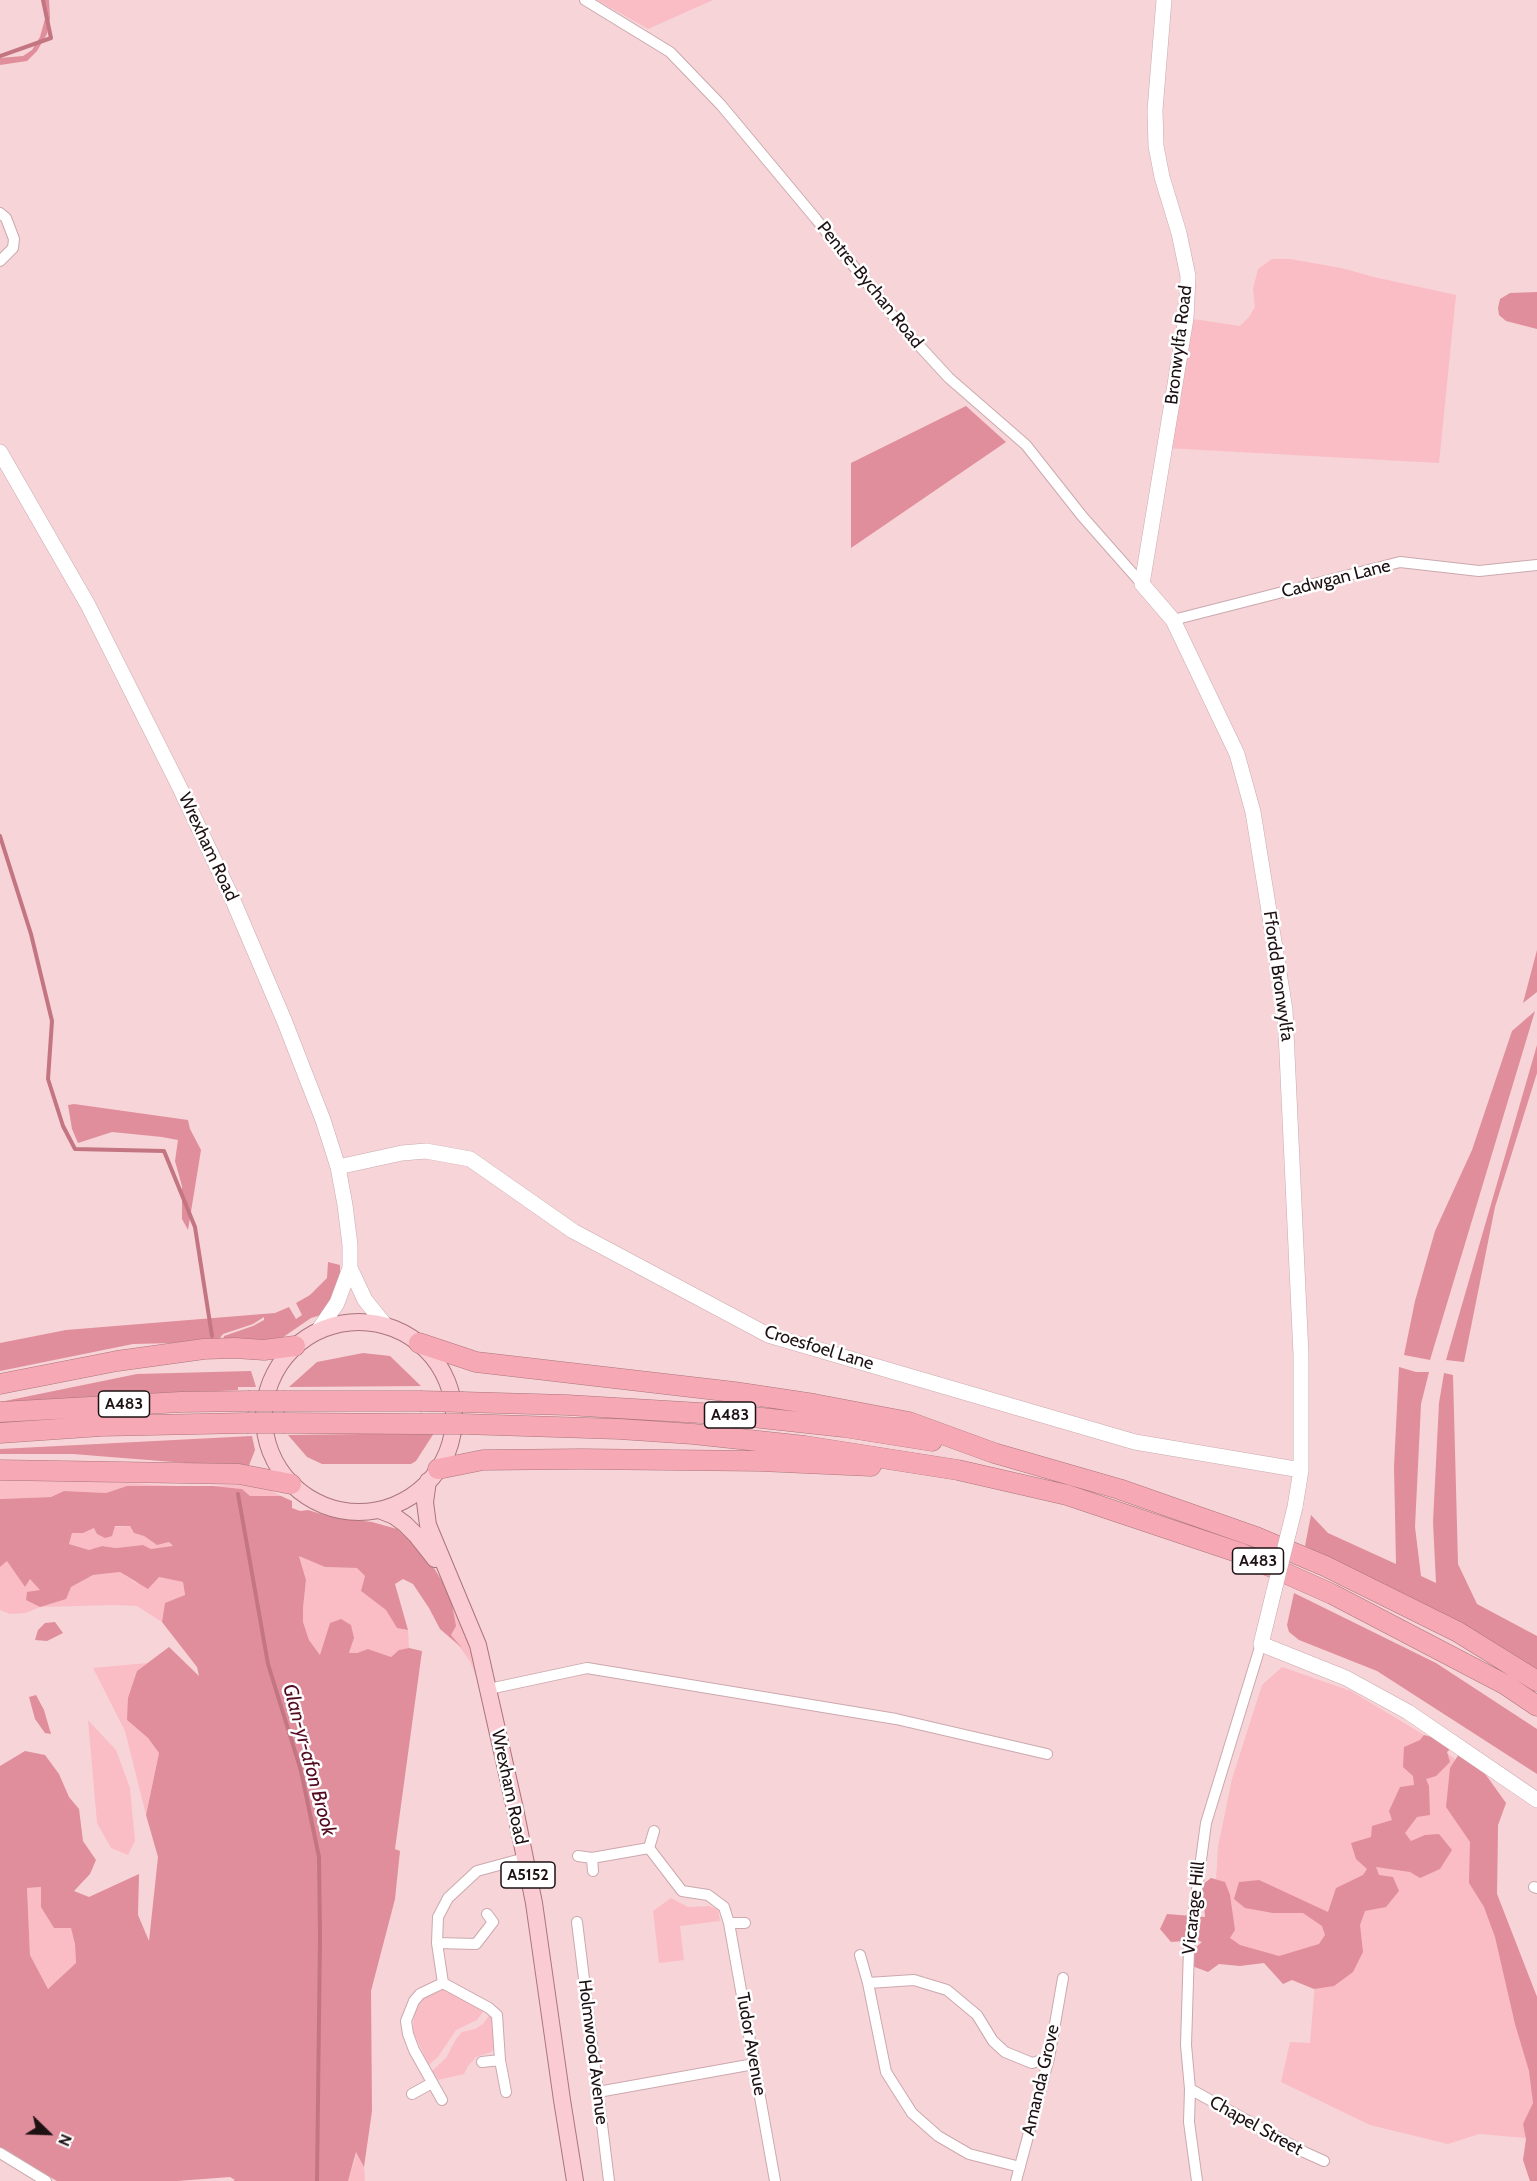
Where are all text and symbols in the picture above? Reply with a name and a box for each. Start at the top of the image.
street label: Pentre-Bychan Road [812,217,928,353]
street label: Bronwylfa Road [1161,284,1197,406]
street label: Cadwgan Lane [1279,555,1393,603]
street label: Wrexham Road [174,789,242,905]
street label: Ffordd Bronwylfa [1258,910,1298,1042]
street label: Croesfoel Lane [762,1321,876,1375]
road number: A483 [98,1391,150,1417]
road number: A483 [704,1402,756,1428]
road number: A483 [1232,1548,1284,1574]
water label: Glan-yr-afon Brook [277,1681,341,1839]
street label: Wrexham Road [486,1728,532,1846]
street label: Vicarage Hill [1178,1860,1210,1956]
road number: A5152 [501,1862,555,1888]
street label: Holmwood Avenue [573,1978,613,2126]
street label: Tudor Avenue [731,1991,771,2097]
street label: Amanda Grove [1018,2022,1064,2138]
street label: Chapel Street [1206,2092,1306,2160]
north arrow [18,2103,78,2163]
text: N [54,2131,76,2149]

